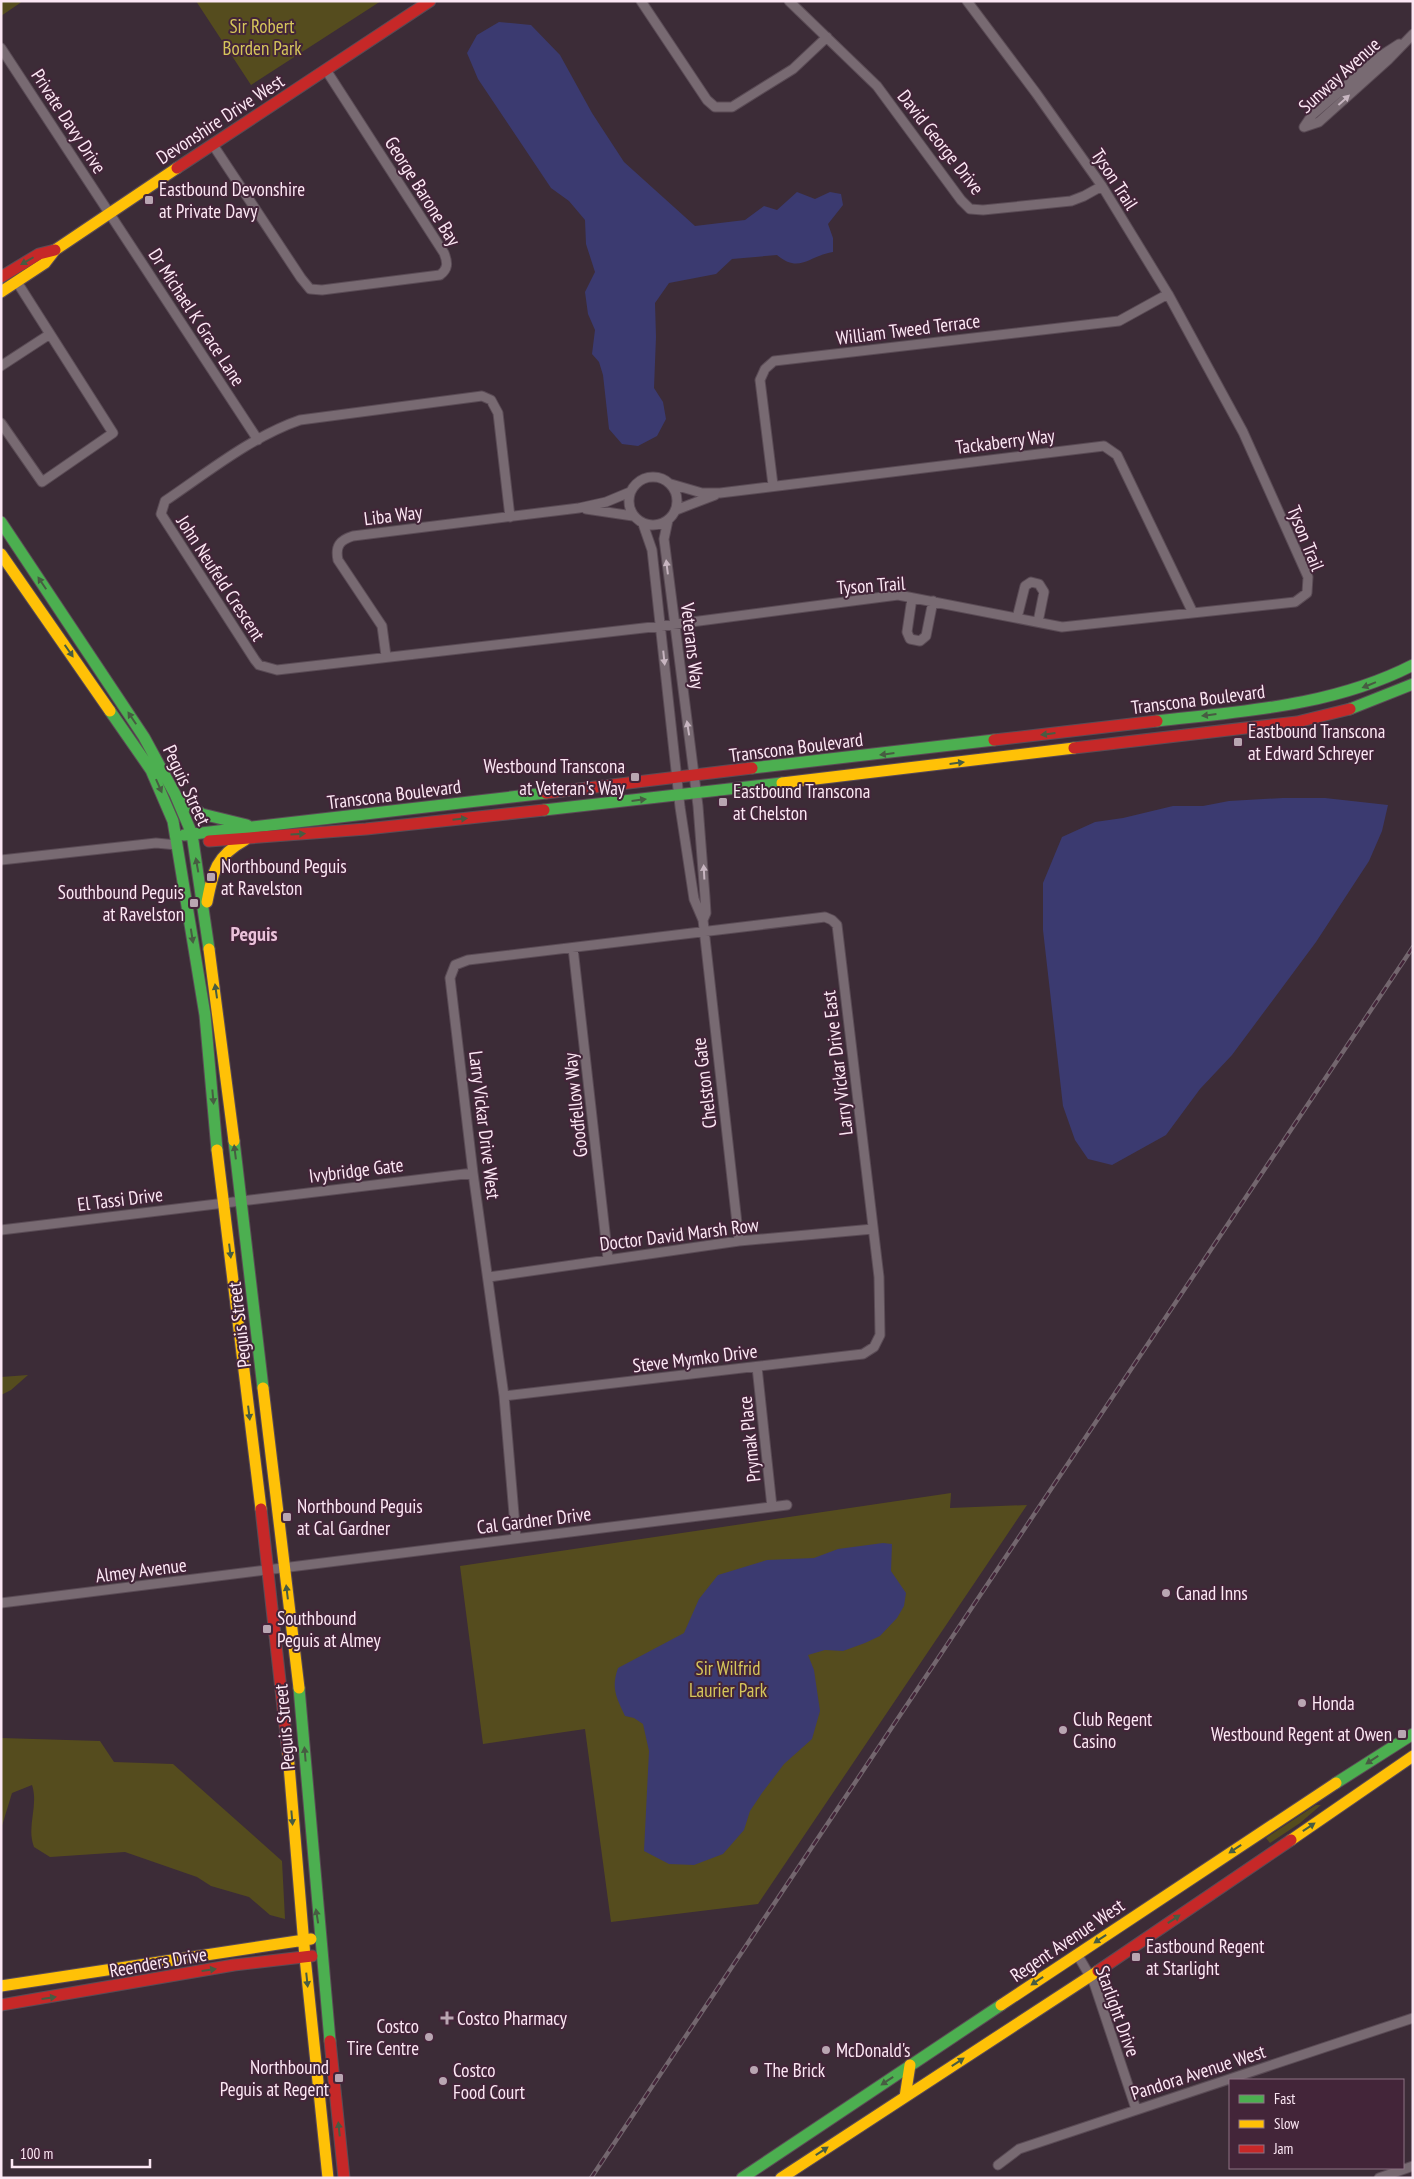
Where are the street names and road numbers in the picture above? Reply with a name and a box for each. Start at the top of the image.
street label: Sunway Avenue [1293,32,1385,118]
street label: Private Davy Drive [26,64,112,178]
street label: Devonshire Drive West [152,68,289,169]
street label: David George Drive [893,85,989,199]
street label: George Barone Bay [380,132,467,251]
street label: Tyson Trail [1086,144,1144,215]
street label: Dr Michael K Grace Lane [144,244,251,390]
street label: William Tweed Terrace [835,308,982,350]
street label: Tackaberry Way [954,423,1057,459]
street label: Liba Way [363,499,424,530]
street label: Tyson Trail [1282,502,1330,575]
street label: John Neufeld Crescent [171,510,271,646]
street label: Tyson Trail [836,571,907,599]
street label: Veterans Way [676,600,710,691]
street label: Transcona Boulevard [1130,679,1266,719]
street label: Transcona Boulevard [728,727,864,767]
street label: Peguis Street [158,741,216,830]
street label: Transcona Boulevard [326,774,462,814]
street label: Larry Vickar Drive East [816,988,858,1137]
street label: Chelston Gate [687,1036,721,1130]
street label: Larry Vickar Drive West [464,1049,506,1201]
street label: Goodfellow Way [557,1051,592,1158]
street label: Ivybridge Gate [307,1152,405,1188]
street label: El Tassi Drive [76,1182,164,1216]
street label: Doctor David Marsh Row [598,1212,761,1256]
street label: Peguis Street [222,1280,256,1369]
street label: Steve Mymko Drive [631,1338,759,1378]
street label: Prymak Place [733,1395,765,1483]
street label: Cal Gardner Drive [476,1501,593,1539]
street label: Almey Avenue [94,1552,188,1587]
street label: Peguis Street [268,1682,300,1771]
street label: Regent Avenue West [1005,1893,1129,1987]
street label: Reenders Drive [107,1942,209,1982]
street label: Starlight Drive [1090,1962,1146,2060]
street label: Pandora Avenue West [1128,2039,1269,2105]

